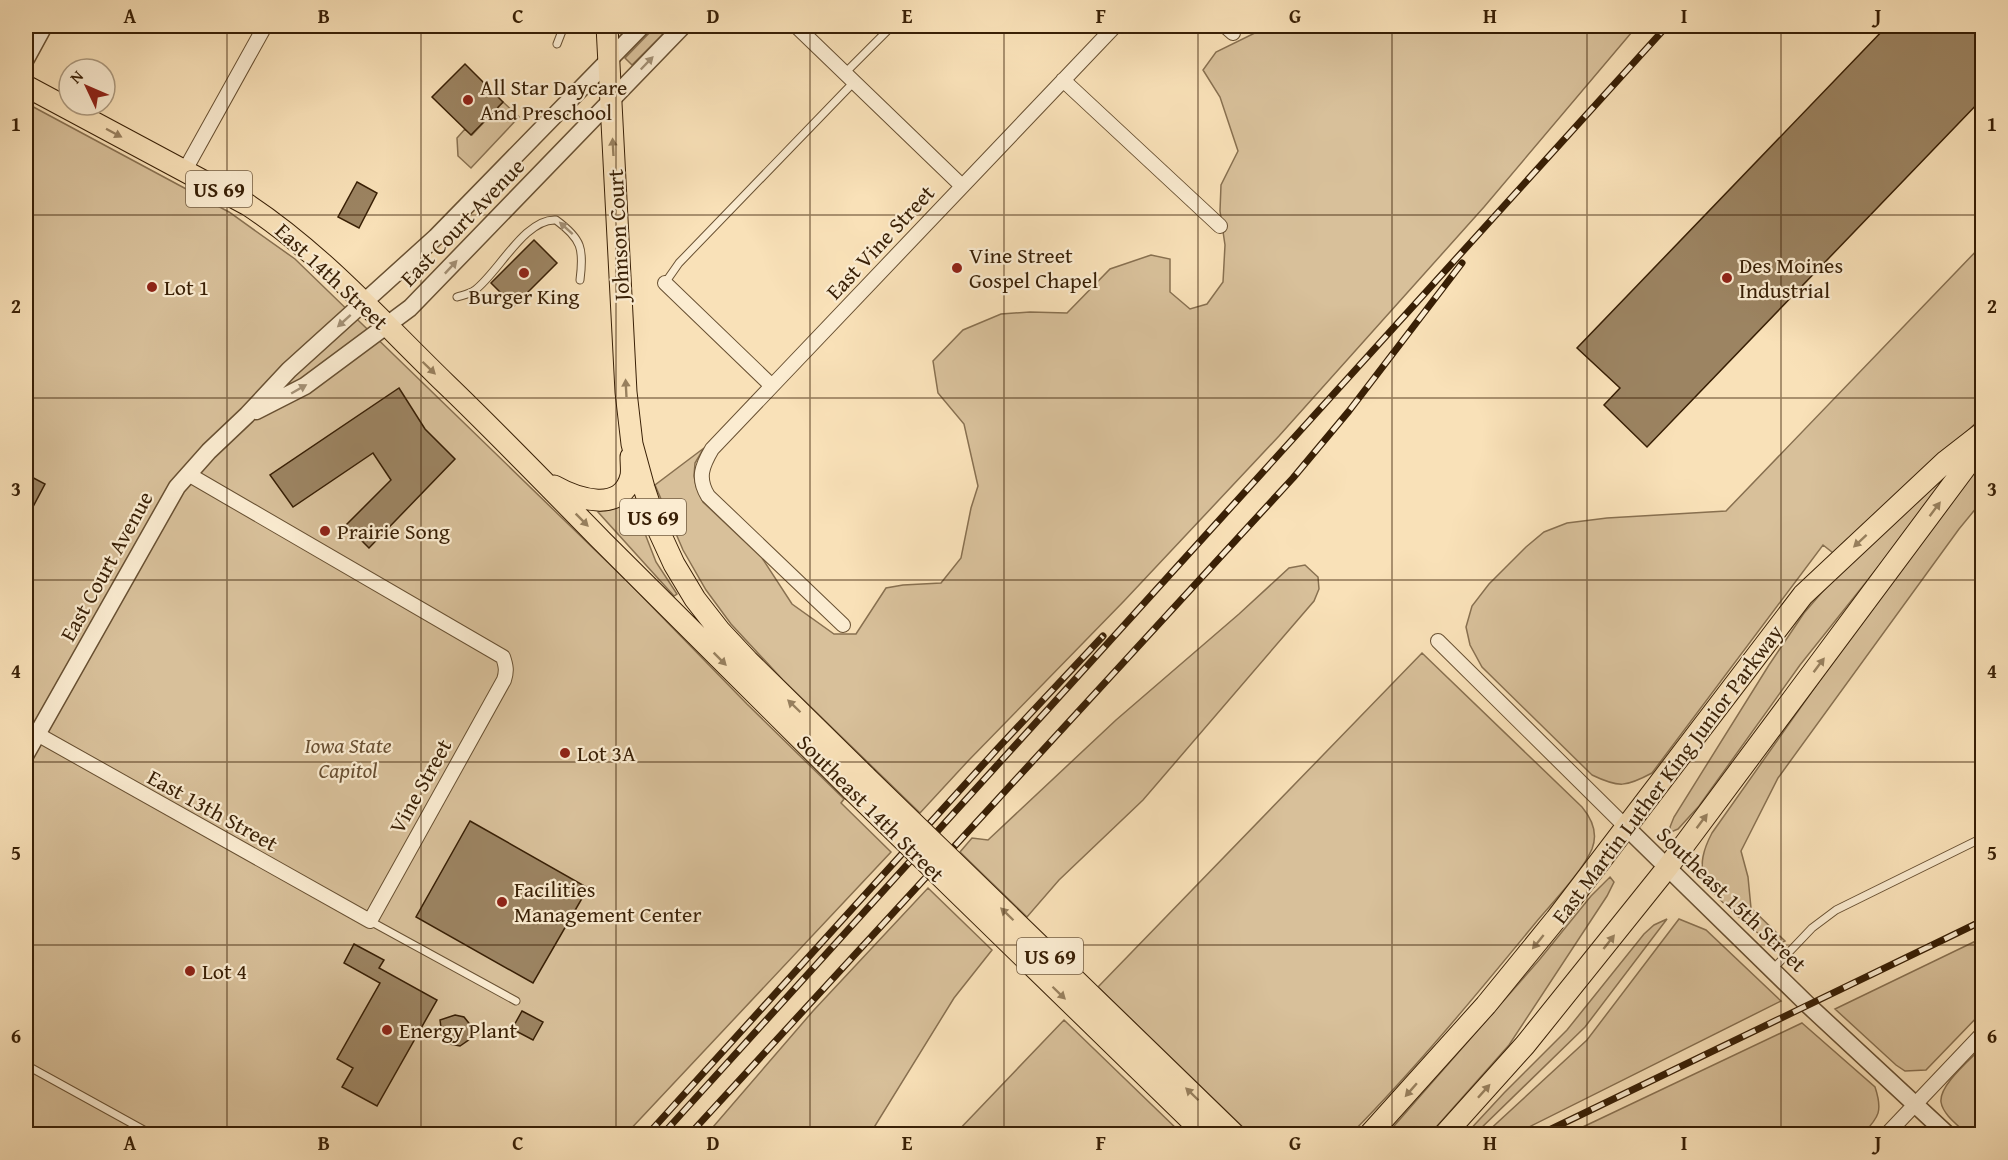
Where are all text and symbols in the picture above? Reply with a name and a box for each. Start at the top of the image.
text: A [124,1,137,30]
text: B [318,1,330,30]
text: C [512,1,524,30]
text: D [706,1,720,30]
text: E [902,1,913,30]
text: F [1096,1,1106,30]
text: G [1289,1,1301,30]
text: H [1483,1,1497,30]
text: I [1681,1,1687,30]
text: J [1872,1,1882,30]
north arrow [57,57,117,117]
one-way arrow [639,57,653,71]
text: N [64,64,89,89]
place label: All Star Daycare And Preschool [480,71,627,128]
marker: All Star Daycare And Preschool [461,93,475,107]
text: 1 [11,109,21,138]
text: 1 [1987,109,1997,138]
one-way arrow [106,128,123,138]
one-way arrow [608,138,617,157]
street label: East Court Avenue [392,151,532,293]
street label: Johnson Court [599,168,638,305]
road number: US 69 [186,171,252,207]
street label: East Vine Street [818,177,942,307]
street label: East 14th Street [268,215,396,337]
one-way arrow [558,221,573,235]
place label: Vine Street Gospel Chapel [969,239,1098,296]
place label: Des Moines Industrial [1739,249,1843,306]
one-way arrow [443,261,457,275]
marker: Vine Street Gospel Chapel [950,261,964,275]
marker: Burger King [517,266,531,280]
place label: Lot 1 [164,271,209,303]
marker: Des Moines Industrial [1720,271,1734,285]
marker: Lot 1 [145,280,159,294]
place label: Burger King [468,280,580,312]
text: 2 [11,291,21,320]
text: 2 [1987,291,1997,320]
one-way arrow [337,314,352,327]
one-way arrow [422,360,436,374]
one-way arrow [621,378,630,397]
one-way arrow [291,383,307,394]
text: 3 [11,474,21,503]
text: 3 [1987,474,1997,503]
street label: East Court Avenue [51,485,161,647]
road number: US 69 [620,499,686,535]
one-way arrow [1929,501,1941,516]
one-way arrow [575,513,589,528]
place label: Prairie Song [337,515,450,547]
marker: Prairie Song [318,524,332,538]
one-way arrow [1854,534,1868,548]
street label: East Martin Luther King Junior Parkway [1544,618,1790,930]
one-way arrow [712,651,726,665]
text: 4 [11,656,21,685]
text: 4 [1987,656,1997,685]
one-way arrow [1813,657,1825,673]
one-way arrow [787,700,801,714]
street label: Southeast 14th Street [790,727,952,889]
park label: Iowa State Capitol [304,729,392,786]
street label: Vine Street [381,733,459,839]
place label: Lot 3A [577,737,636,769]
marker: Lot 3A [558,746,572,760]
street label: East 13th Street [142,761,284,859]
one-way arrow [1696,814,1708,830]
street label: Southeast 15th Street [1650,819,1814,979]
text: 5 [11,838,21,867]
text: 5 [1987,838,1997,867]
place label: Facilities Management Center [514,873,702,930]
marker: Facilities Management Center [495,895,509,909]
one-way arrow [1000,907,1015,921]
one-way arrow [1532,934,1545,949]
one-way arrow [1603,934,1616,950]
road number: US 69 [1017,938,1083,974]
place label: Lot 4 [202,955,247,987]
marker: Lot 4 [183,964,197,978]
one-way arrow [1052,985,1066,999]
place label: Energy Plant [399,1014,517,1046]
text: 6 [11,1021,21,1050]
text: 6 [1987,1021,1997,1050]
marker: Energy Plant [380,1023,394,1037]
one-way arrow [1405,1082,1418,1098]
one-way arrow [1477,1084,1490,1099]
one-way arrow [1186,1087,1200,1101]
text: A [124,1128,137,1157]
text: B [318,1128,330,1157]
text: C [512,1128,524,1157]
text: D [706,1128,720,1157]
text: E [902,1128,913,1157]
text: F [1096,1128,1106,1157]
text: G [1289,1128,1301,1157]
text: H [1483,1128,1497,1157]
text: I [1681,1128,1687,1157]
text: J [1872,1128,1882,1157]

